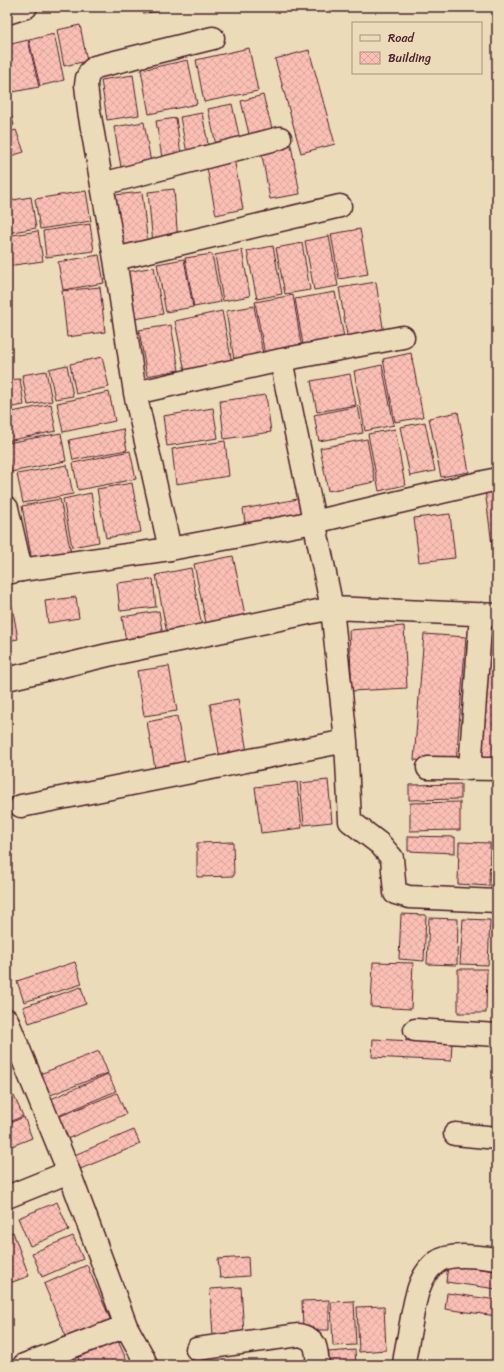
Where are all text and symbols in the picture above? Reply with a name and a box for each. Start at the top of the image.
legend [352,22,482,74]
text: Road [388,27,415,49]
text: Building [388,47,431,69]

